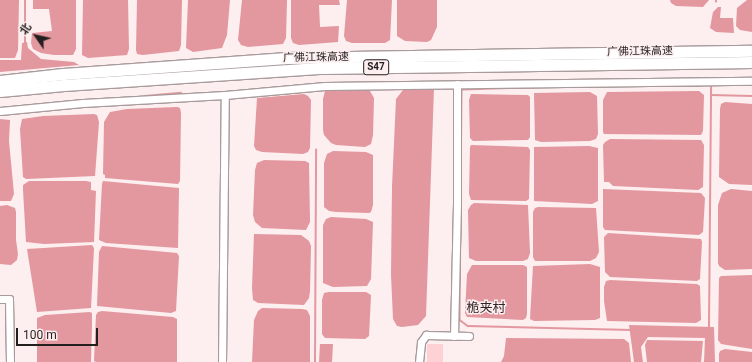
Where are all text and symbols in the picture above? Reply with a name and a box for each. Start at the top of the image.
north arrow [16,16,56,56]
text: 北 [17,21,34,37]
street label: 广佛江珠高速 [607,45,673,59]
street label: 广佛江珠高速 [283,51,349,65]
road number: S47 [363,59,389,75]
district label: 桅夹村 [467,300,505,316]
scale bar [18,320,100,346]
text: 100 m [23,328,57,342]

